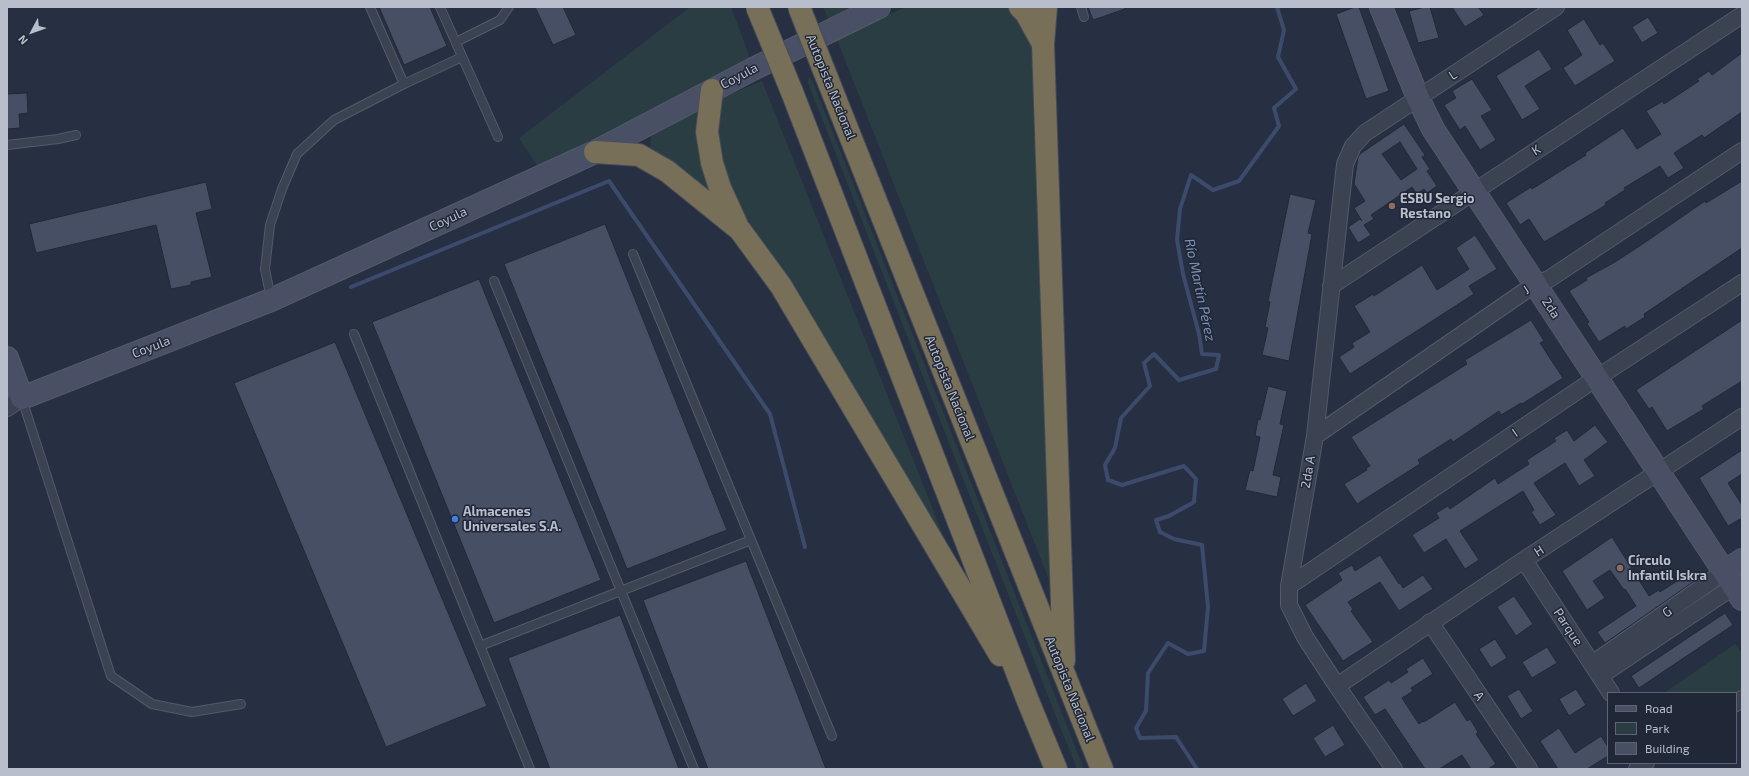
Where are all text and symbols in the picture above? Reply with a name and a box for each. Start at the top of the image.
north arrow [12,12,52,52]
street label: Autopista Nacional [803,32,859,142]
text: N [15,33,30,47]
street label: Coyula [718,60,760,92]
street label: L [1446,67,1460,83]
street label: K [1529,141,1543,159]
place label: ESBU Sergio Restano [1400,191,1474,222]
marker: ESBU Sergio Restano [1387,201,1397,211]
street label: Coyula [427,203,469,235]
water label: Río Martín Pérez [1181,237,1219,343]
street label: J [1520,282,1532,298]
street label: 2da [1538,295,1564,321]
street label: Coyula [130,333,172,361]
street label: Autopista Nacional [922,333,978,443]
street label: I [1509,426,1521,440]
street label: 2da A [1297,454,1319,490]
place label: Almacenes Universales S.A. [463,504,562,535]
marker: Almacenes Universales S.A. [450,514,460,524]
street label: H [1531,542,1547,560]
place label: Círculo Infantil Iskra [1628,553,1707,584]
marker: Círculo Infantil Iskra [1615,563,1625,573]
street label: G [1659,603,1675,621]
street label: Parque [1550,605,1586,649]
street label: Autopista Nacional [1042,634,1098,744]
street label: A [1470,688,1488,704]
legend [1607,692,1737,764]
text: Road [1645,701,1673,715]
text: Park [1645,721,1670,735]
text: Building [1645,741,1689,755]

